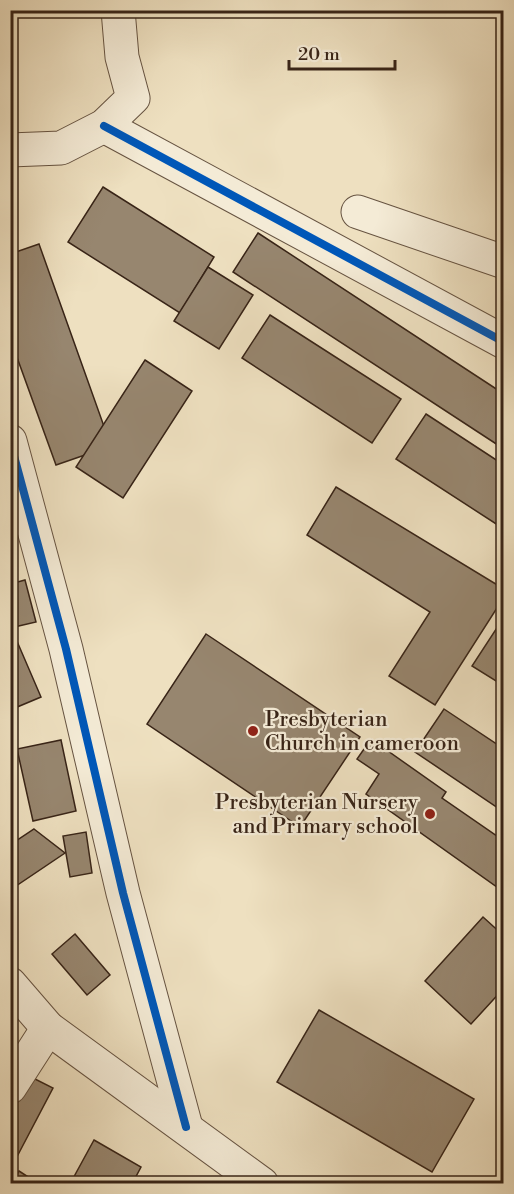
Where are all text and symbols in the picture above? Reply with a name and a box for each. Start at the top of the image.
scale bar [289,33,396,71]
text: 20 m [298,43,340,66]
place label: Presbyterian Church in cameroon [265,707,459,757]
marker: Presbyterian Church in cameroon [246,724,260,738]
place label: Presbyterian Nursery and Primary school [215,790,419,840]
marker: Presbyterian Nursery and Primary school [423,807,437,821]

